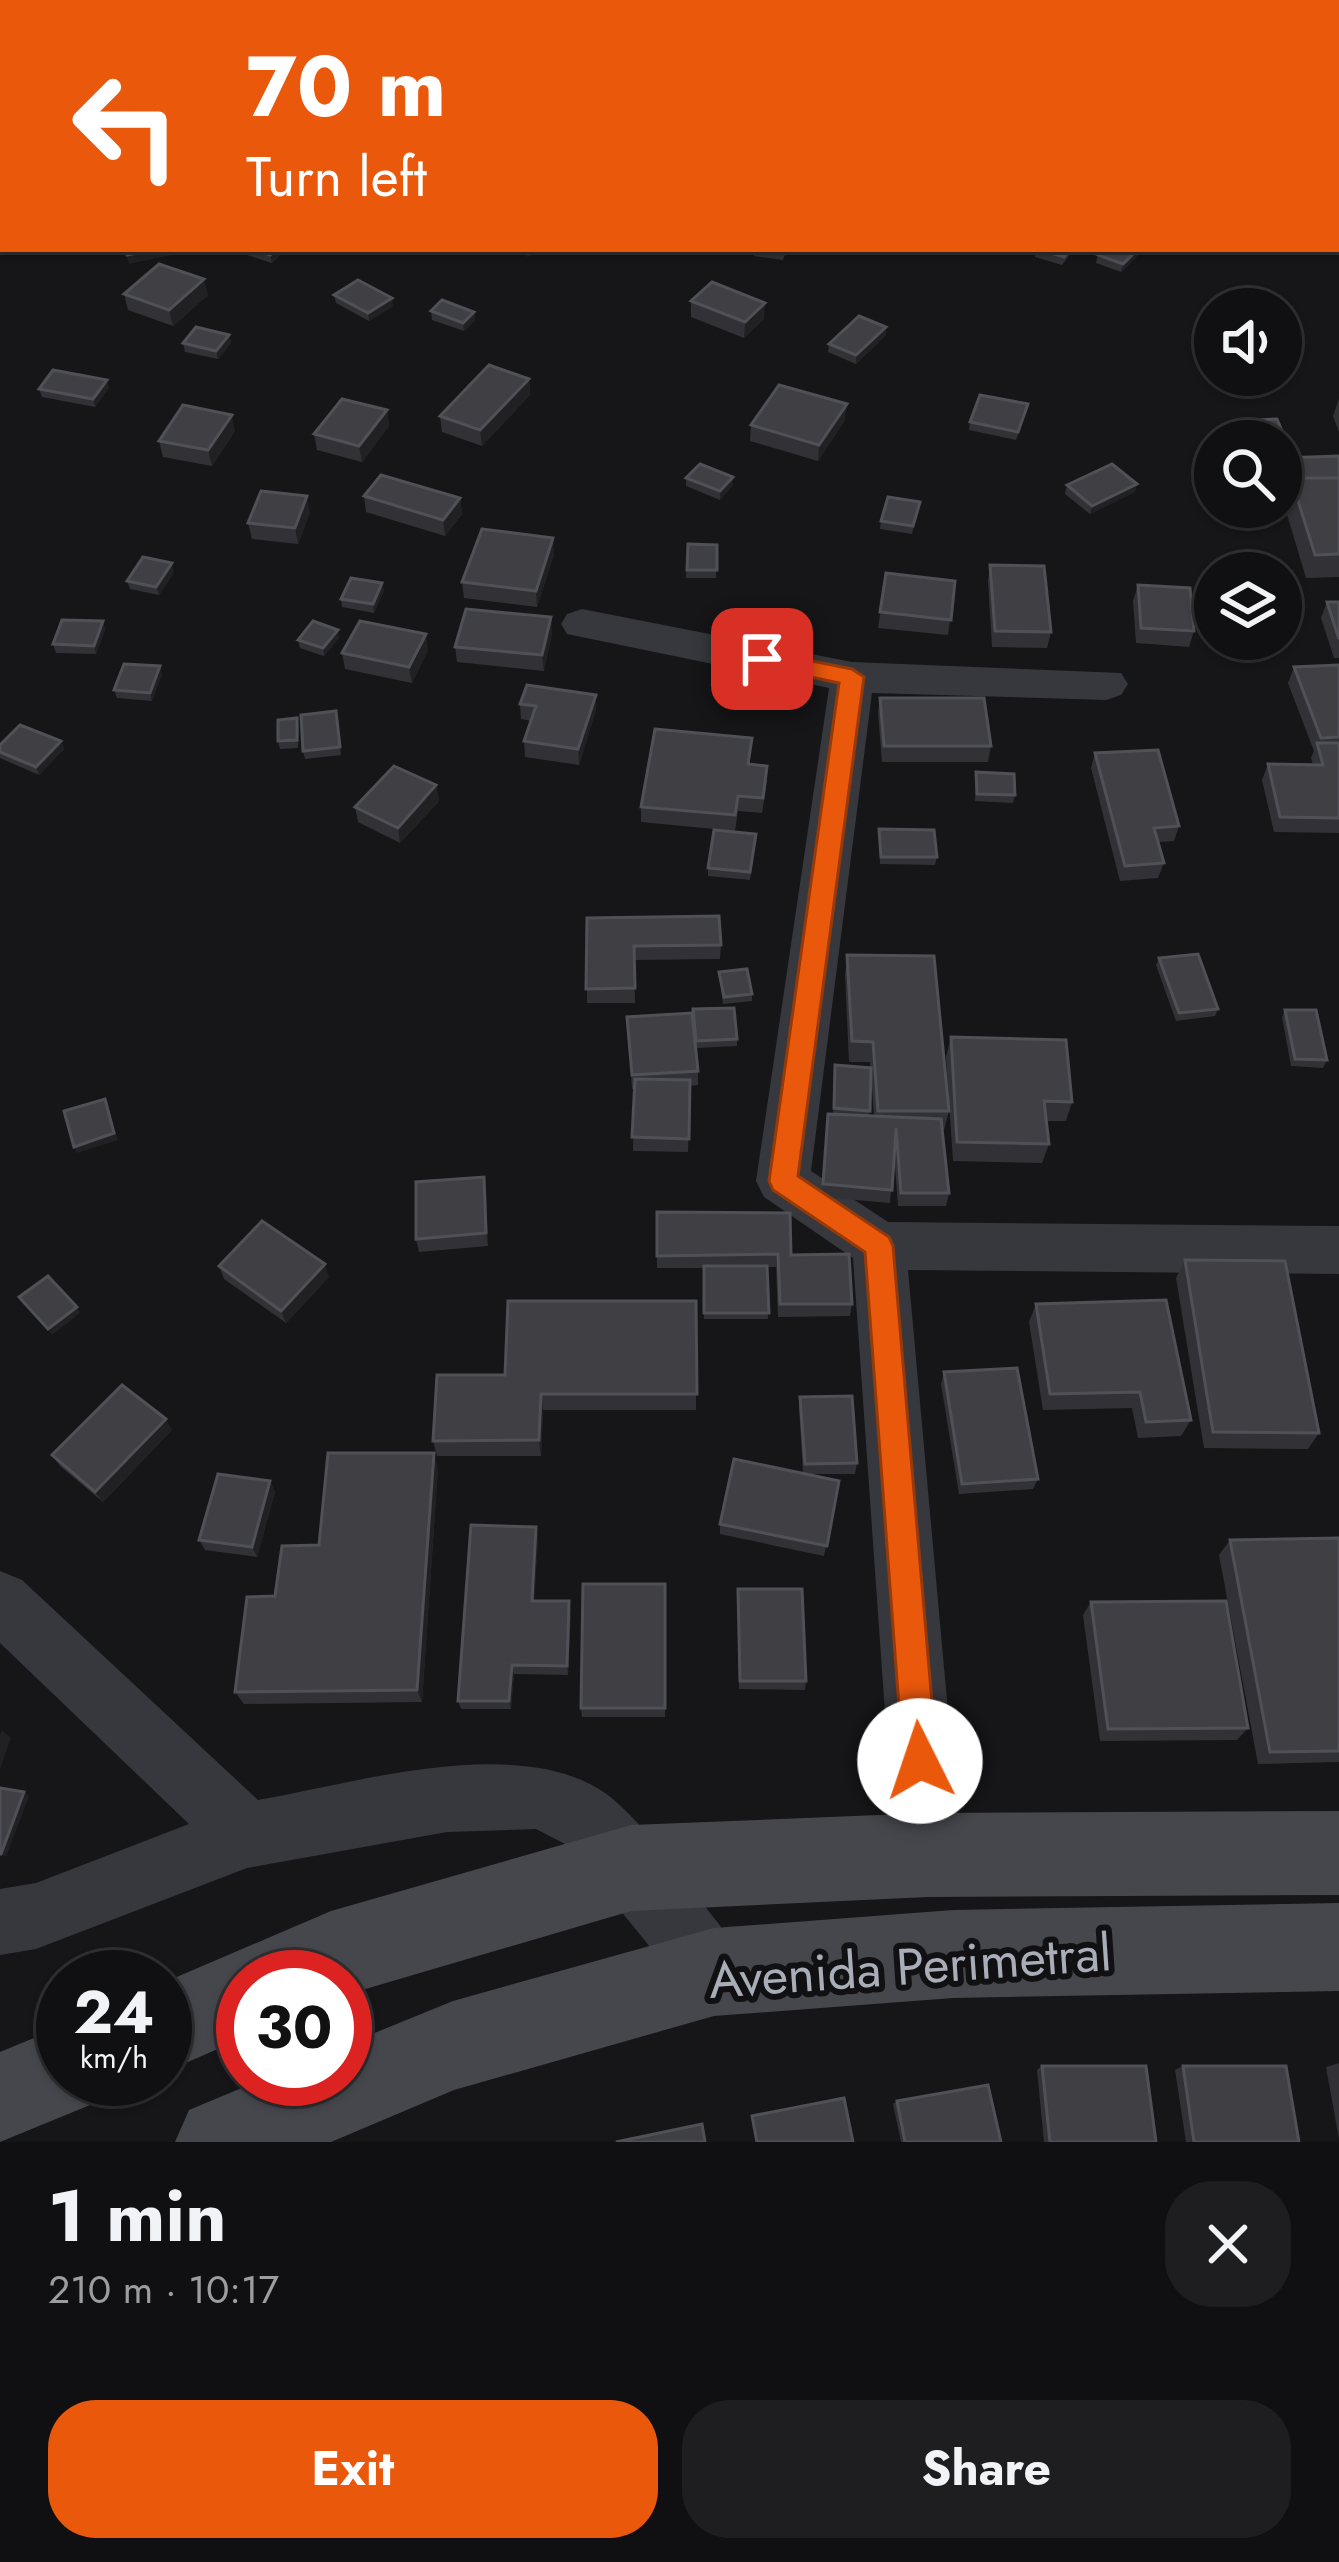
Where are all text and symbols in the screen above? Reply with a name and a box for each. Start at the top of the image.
text: 70 m [246,26,446,148]
icon: left [48,48,204,204]
text: Turn left [246,138,427,216]
map controls [1194,288,1302,660]
button: sound [1194,288,1302,396]
button: search [1194,420,1302,528]
button: layers [1194,552,1302,660]
pin [711,608,813,710]
icon: arrive [729,626,795,692]
position arrow [857,1698,983,1824]
street label: Avenida Perimetral [706,1915,1114,2017]
speed limit sign: 30 [216,1950,372,2106]
text: 24 [73,1969,155,2056]
text: km/h [80,2036,148,2079]
text: 1 min [48,2164,227,2268]
button: close [1165,2181,1291,2307]
text: 210 m · 10:17 [48,2261,279,2318]
button: Exit [48,2400,658,2538]
button: Share [682,2400,1291,2538]

